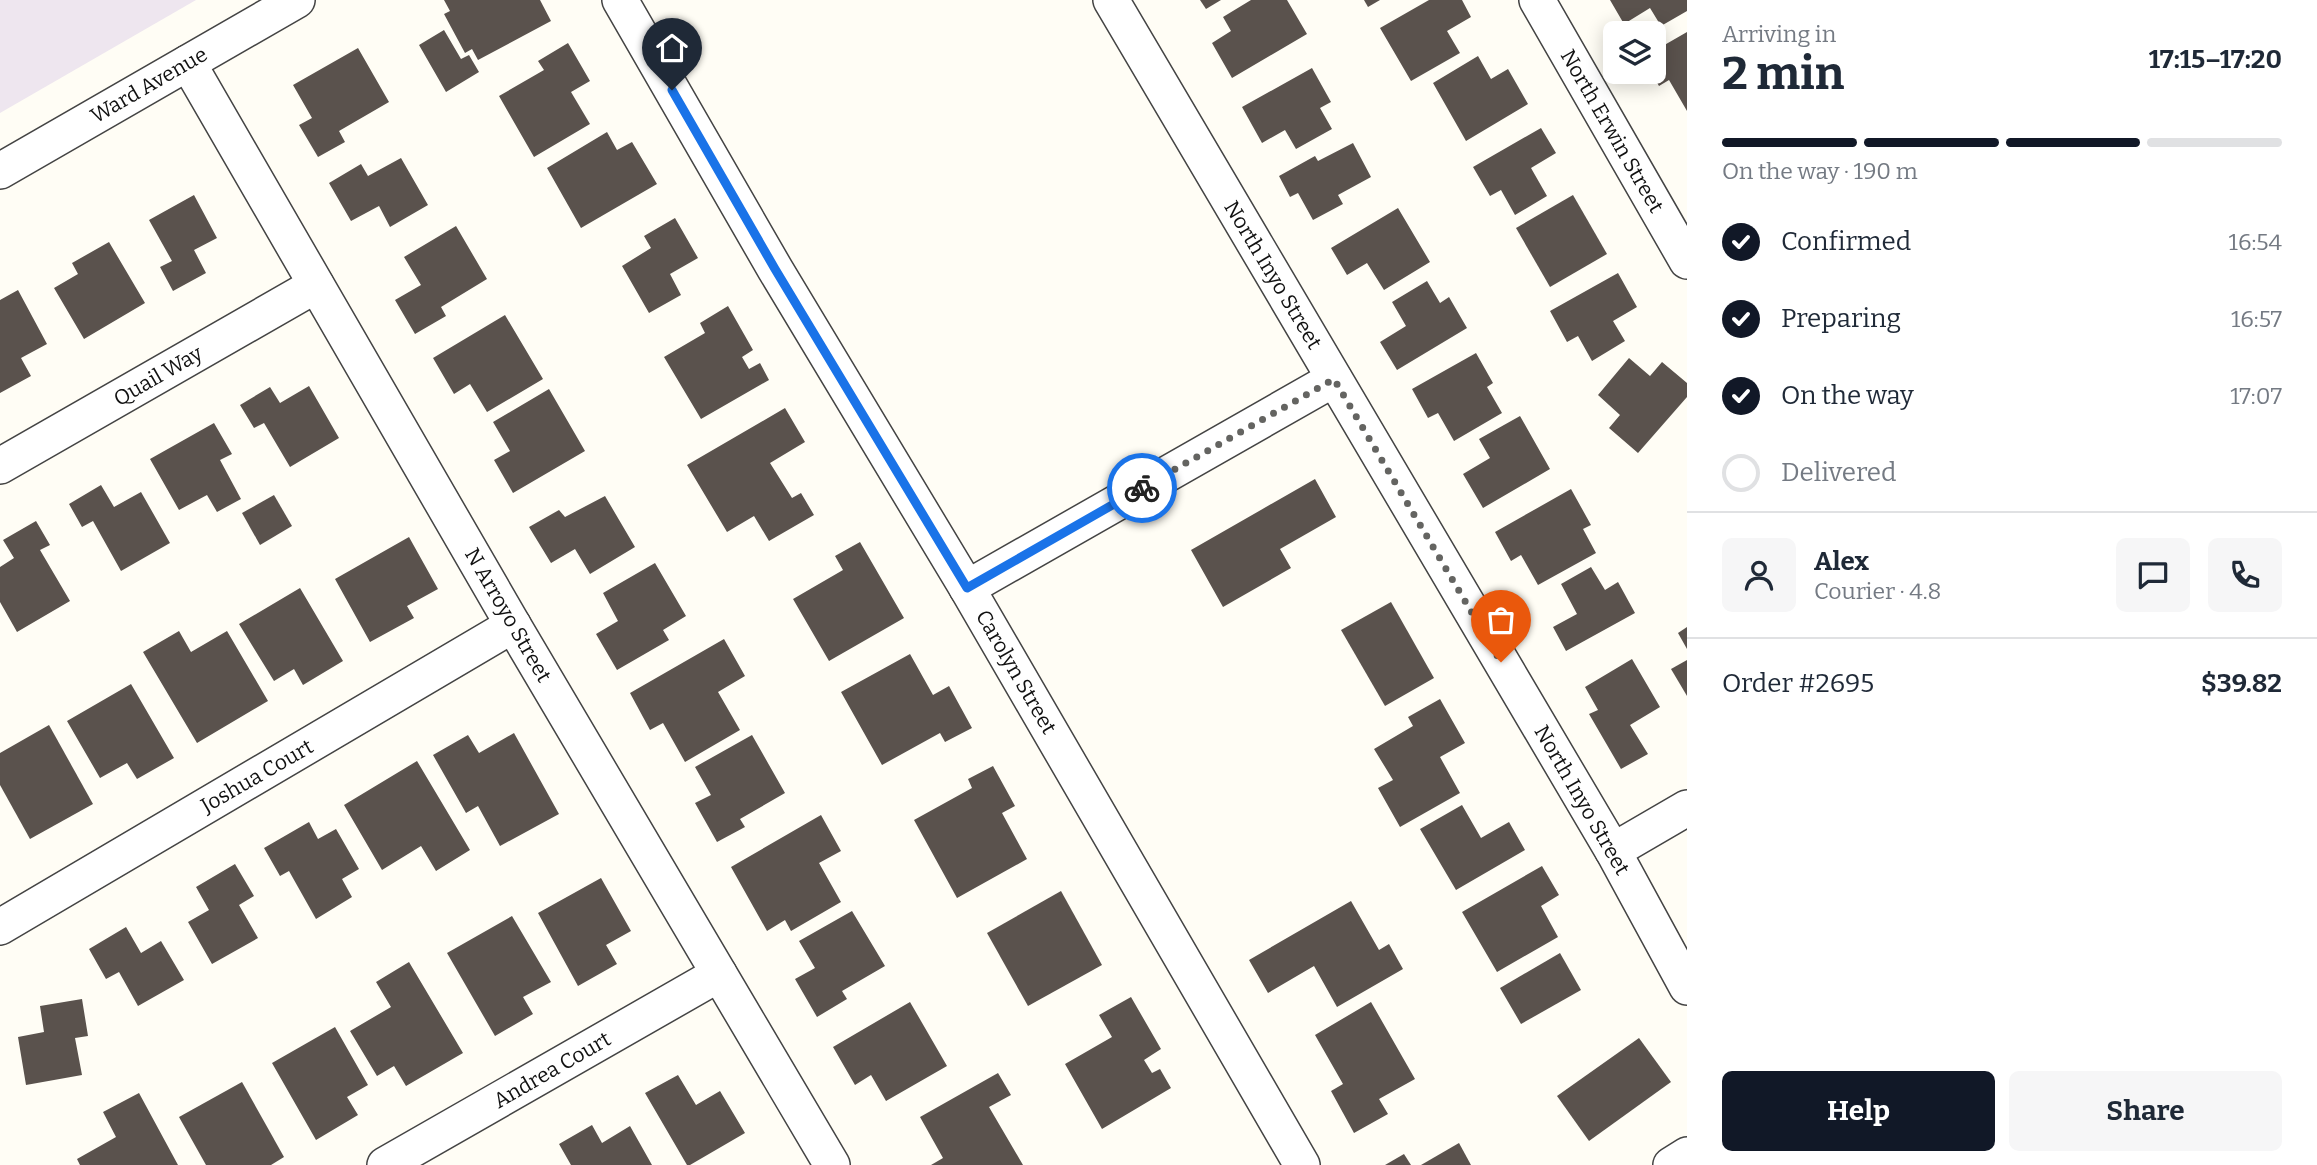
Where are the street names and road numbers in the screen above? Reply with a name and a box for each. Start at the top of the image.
street label: Ward Avenue [86,41,212,129]
street label: North Erwin Street [1555,45,1670,218]
street label: North Inyo Street [1218,196,1328,354]
street label: Quail Way [109,340,208,412]
street label: N Arroyo Street [459,543,557,687]
street label: Carolyn Street [970,605,1062,739]
street label: North Inyo Street [1529,721,1636,880]
street label: Joshua Court [195,733,318,819]
street label: Andrea Court [489,1026,616,1114]

